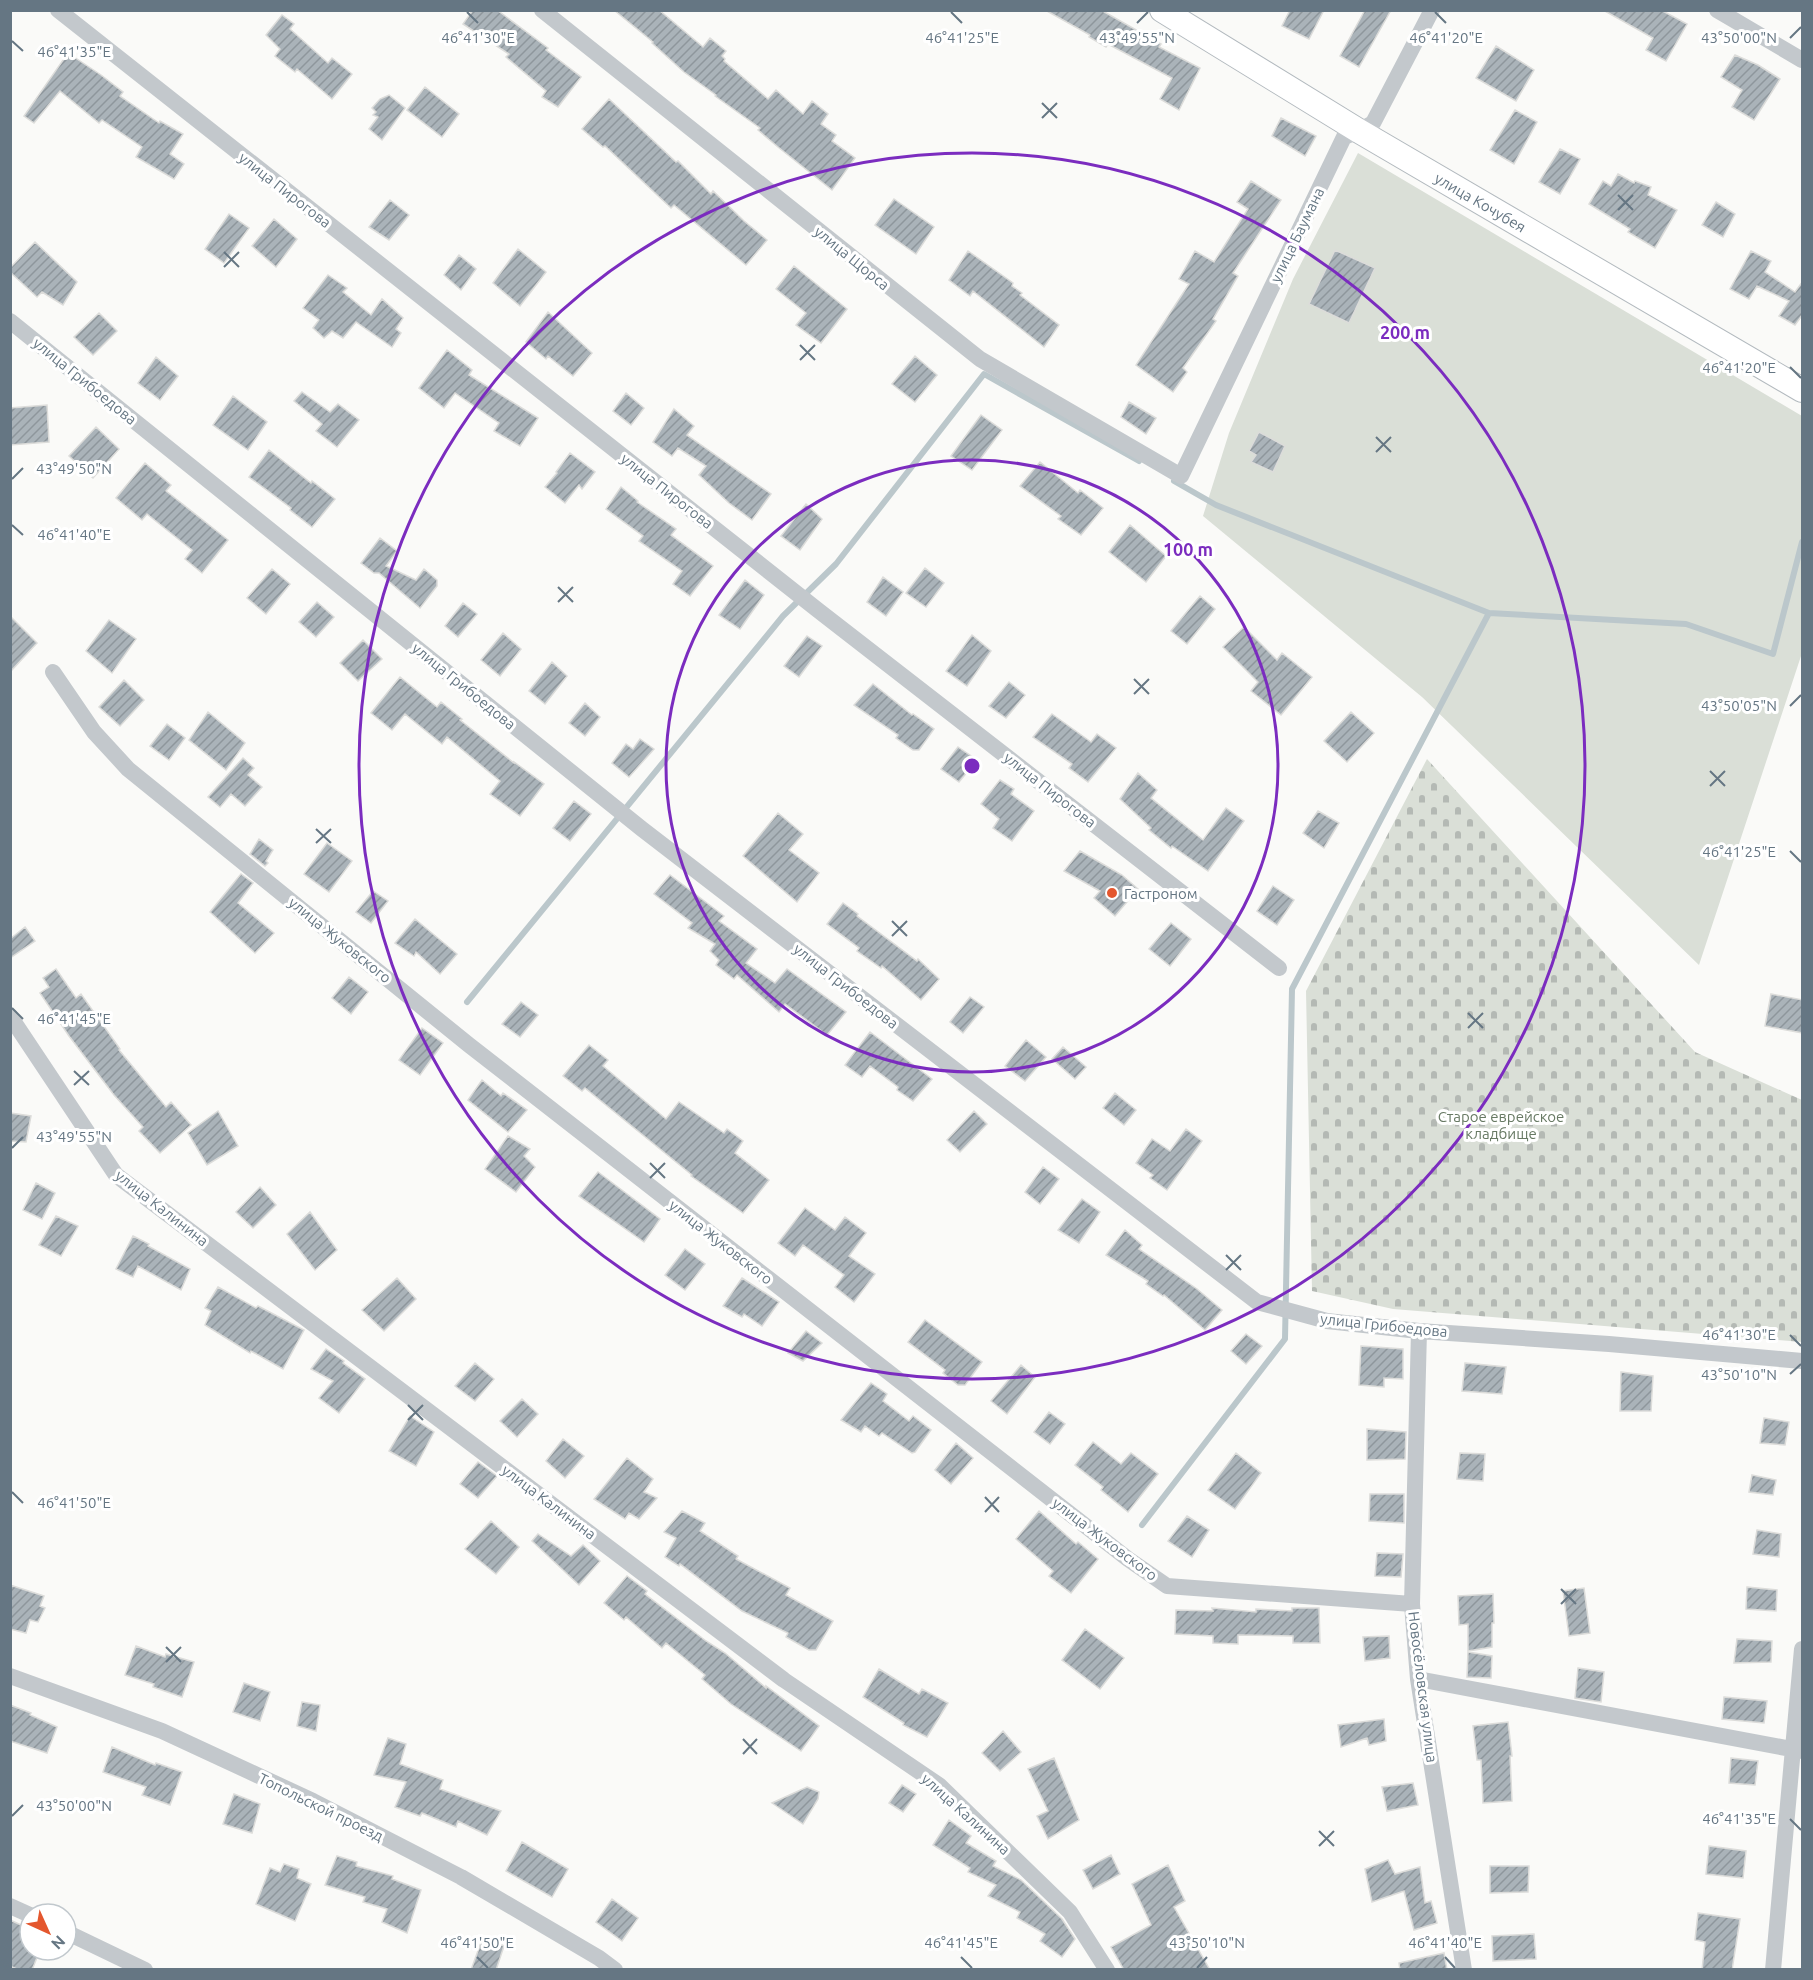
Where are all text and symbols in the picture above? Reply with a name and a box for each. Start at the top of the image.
text: 46°41'30"E [441,29,515,46]
text: 46°41'25"E [925,29,999,46]
text: 43°49'55"N [1099,29,1175,46]
text: 46°41'20"E [1409,29,1483,46]
text: 43°50'00"N [1701,29,1777,46]
text: 46°41'35"E [37,43,111,60]
street label: улица Пирогова [236,149,334,231]
street label: улица Кочубея [1432,169,1529,235]
street label: улица Баумана [1267,185,1327,285]
street label: улица Щорса [811,223,893,293]
text: 200 m [1380,322,1430,342]
street label: улица Грибоедова [30,334,140,428]
text: 46°41'20"E [1702,359,1776,376]
street label: улица Пирогова [618,450,716,532]
text: 43°49'50"N [36,460,112,477]
text: 46°41'40"E [37,526,111,543]
text: 100 m [1163,539,1213,559]
street label: улица Грибоедова [409,639,519,733]
text: 43°50'05"N [1701,697,1777,714]
street label: улица Пирогова [1001,749,1099,831]
centre of rings [962,756,982,776]
text: 46°41'25"E [1702,843,1776,860]
place label: Гастроном [1124,885,1198,902]
marker: Гастроном [1105,886,1119,900]
street label: улица Жуковского [285,894,395,986]
street label: улица Грибоедова [790,940,902,1032]
text: 46°41'45"E [37,1010,111,1027]
park label: Старое еврейское кладбище [1438,1108,1564,1142]
text: 43°49'55"N [36,1128,112,1145]
street label: улица Калинина [112,1166,212,1250]
street label: улица Жуковского [666,1196,776,1288]
street label: улица Грибоедова [1320,1310,1448,1340]
text: 46°41'30"E [1702,1326,1776,1343]
text: 43°50'10"N [1701,1366,1777,1383]
street label: улица Калинина [499,1461,599,1543]
text: 46°41'50"E [37,1494,111,1511]
street label: улица Жуковского [1049,1494,1161,1584]
street label: Новосёловская улица [1405,1610,1441,1764]
street label: Топольской проезд [256,1769,386,1845]
street label: улица Калинина [918,1770,1014,1858]
text: 43°50'00"N [36,1797,112,1814]
text: 46°41'35"E [1702,1810,1776,1827]
north arrow [18,1902,78,1962]
text: N [48,1932,69,1953]
text: 46°41'50"E [440,1934,514,1951]
text: 46°41'45"E [924,1934,998,1951]
text: 43°50'10"N [1169,1934,1245,1951]
text: 46°41'40"E [1408,1934,1482,1951]

